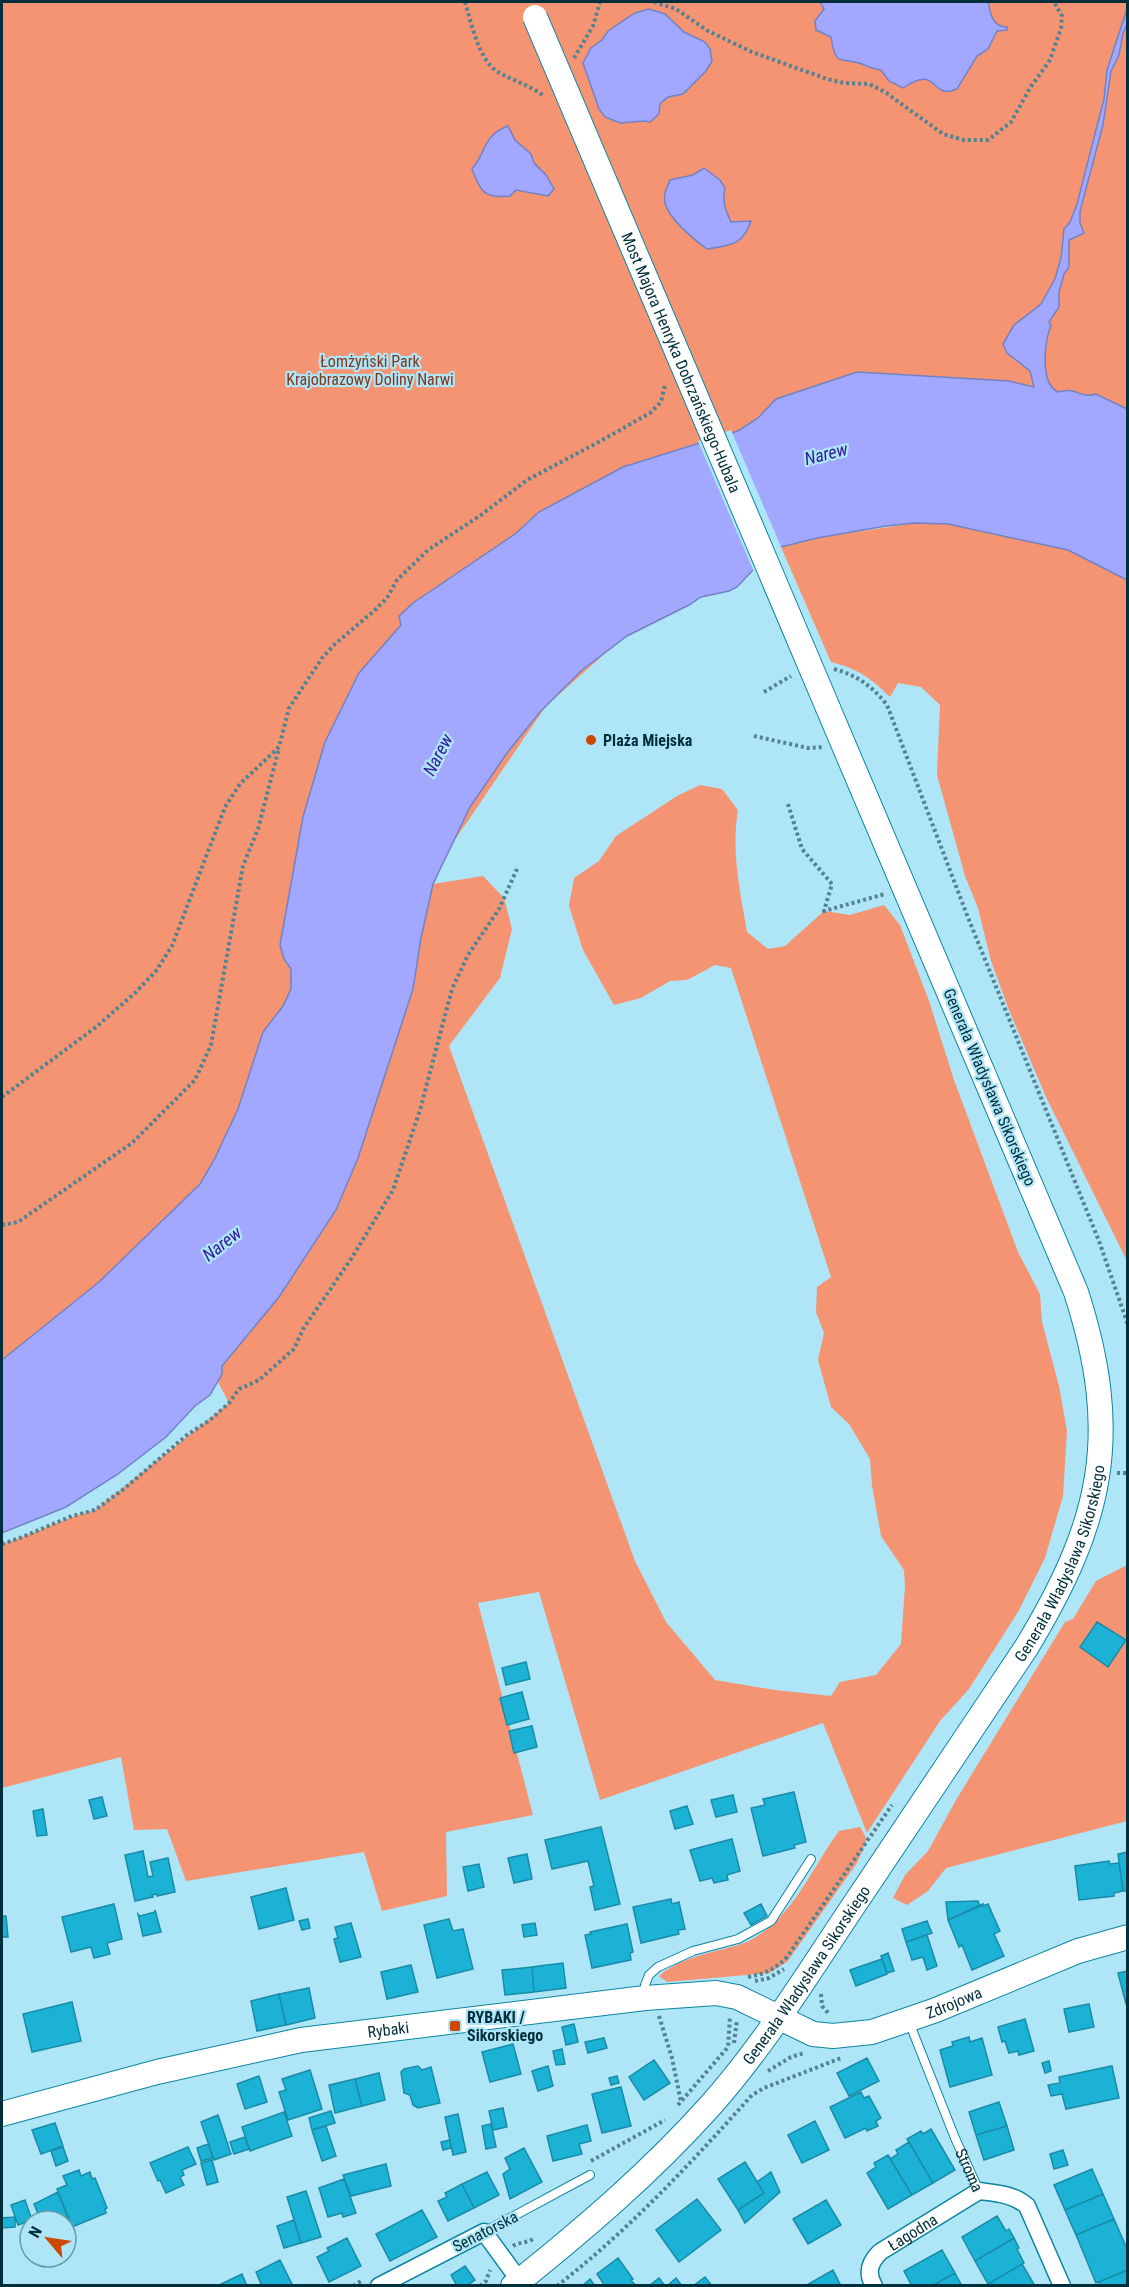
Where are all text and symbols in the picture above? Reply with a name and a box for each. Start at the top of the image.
street label: Most Majora Henryka Dobrzańskiego-Hubala [617,229,745,496]
park label: Łomżyński Park Krajobrazowy Doliny Narwi [286,352,454,389]
water label: Narew [802,438,850,469]
water label: Narew [418,730,457,779]
place label: Plaża Miejska [603,731,693,750]
marker: Plaża Miejska [584,733,598,747]
street label: Generała Władysława Sikorskiego [939,986,1040,1189]
water label: Narew [198,1221,246,1265]
street label: Generała Władysława Sikorskiego [1011,1464,1109,1665]
street label: Generała Władysława Sikorskiego [739,1882,874,2069]
street label: Zdrojowa [924,1983,985,2023]
place label: RYBAKI / Sikorskiego [467,2008,543,2045]
street label: Rybaki [367,2018,410,2042]
marker: RYBAKI / Sikorskiego [448,2019,462,2033]
street label: Stroma [951,2146,987,2195]
street label: Senatorska [449,2207,521,2256]
north arrow [18,2209,78,2269]
street label: Łagodna [885,2210,941,2255]
text: N [25,2223,46,2241]

